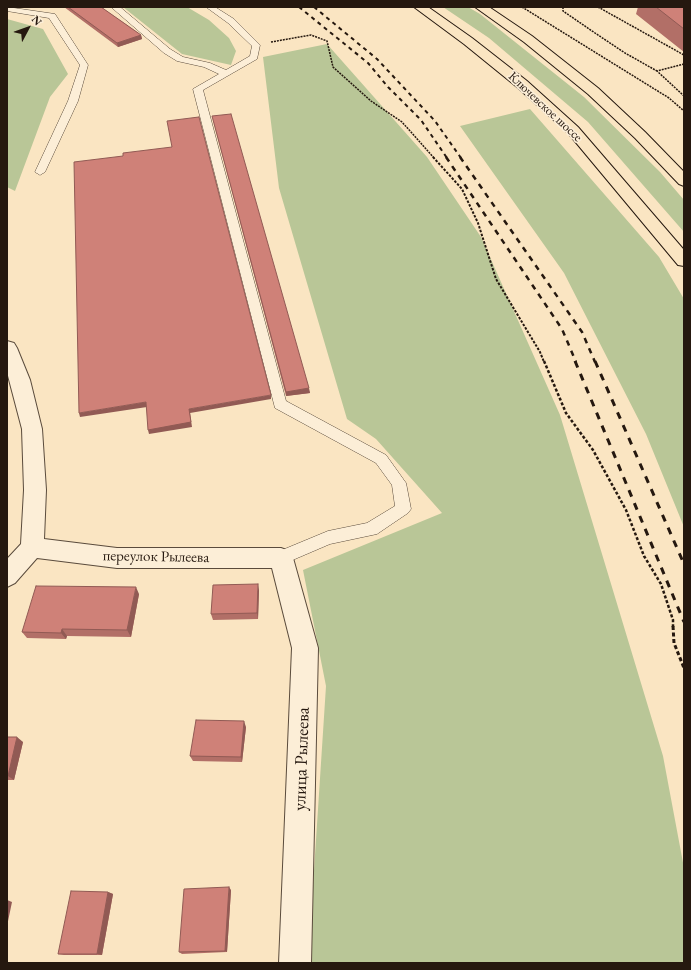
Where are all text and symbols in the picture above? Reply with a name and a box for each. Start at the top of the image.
north arrow [8,8,48,48]
text: N [29,12,45,28]
street label: Ключевское шоссе [505,69,585,145]
street label: переулок Рылеева [103,547,209,567]
street label: улица Рылеева [289,707,315,811]

